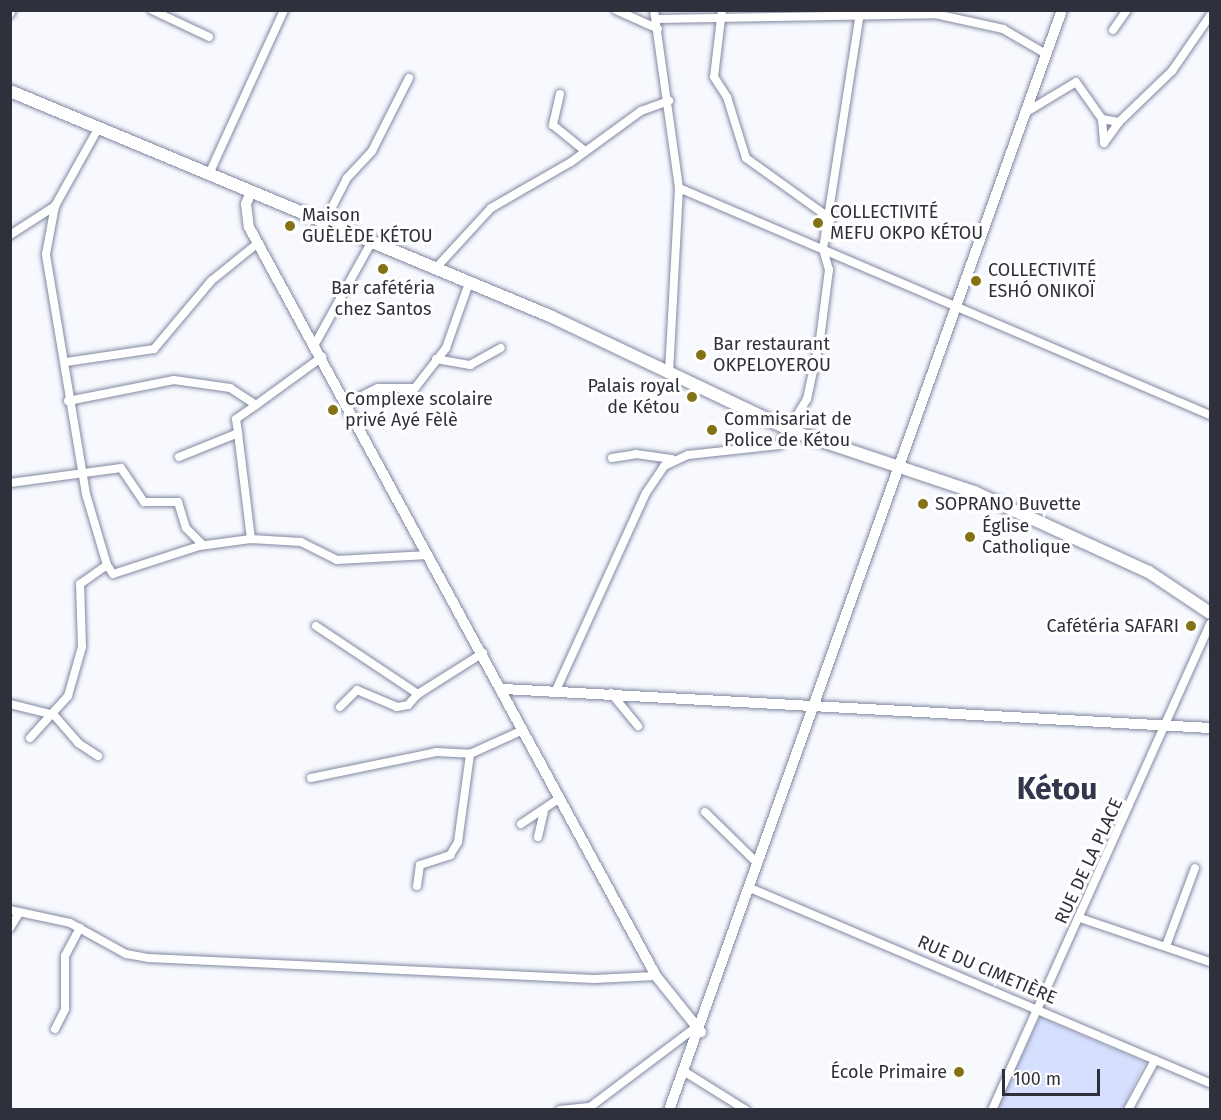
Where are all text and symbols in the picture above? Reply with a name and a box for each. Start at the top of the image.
place label: COLLECTIVITÉ MEFU OKPO KÉTOU [830,202,983,244]
place label: Maison GUÈLÈDE KÉTOU [302,205,433,248]
marker: COLLECTIVITÉ MEFU OKPO KÉTOU [811,216,825,230]
marker: Maison GUÈLÈDE KÉTOU [283,219,297,233]
place label: COLLECTIVITÉ ESHÓ ONIKOÏ [988,260,1096,302]
marker: Bar cafétéria chez Santos [376,262,390,276]
marker: COLLECTIVITÉ ESHÓ ONIKOÏ [969,274,983,288]
place label: Bar cafétéria chez Santos [331,278,435,320]
place label: Bar restaurant OKPELOYEROU [713,334,831,376]
marker: Bar restaurant OKPELOYEROU [694,348,708,362]
place label: Palais royal de Kétou [587,376,680,418]
place label: Complexe scolaire privé Ayé Fèlè [345,389,493,432]
marker: Palais royal de Kétou [685,390,699,404]
marker: Complexe scolaire privé Ayé Fèlè [326,403,340,417]
place label: Commisariat de Police de Kétou [724,409,852,452]
marker: Commisariat de Police de Kétou [705,423,719,437]
place label: SOPRANO Buvette [935,493,1081,515]
marker: SOPRANO Buvette [916,497,930,511]
place label: Église Catholique [982,516,1071,558]
marker: Église Catholique [963,530,977,544]
place label: Cafétéria SAFARI [1047,615,1179,637]
marker: Cafétéria SAFARI [1184,619,1198,633]
district label: Kétou [1017,771,1097,807]
street label: RUE DE LA PLACE [1050,795,1128,927]
street label: RUE DU CIMETIÈRE [914,931,1060,1009]
scale bar [1005,1057,1102,1095]
place label: École Primaire [831,1061,947,1083]
marker: École Primaire [952,1065,966,1079]
text: 100 m [1013,1068,1061,1090]

